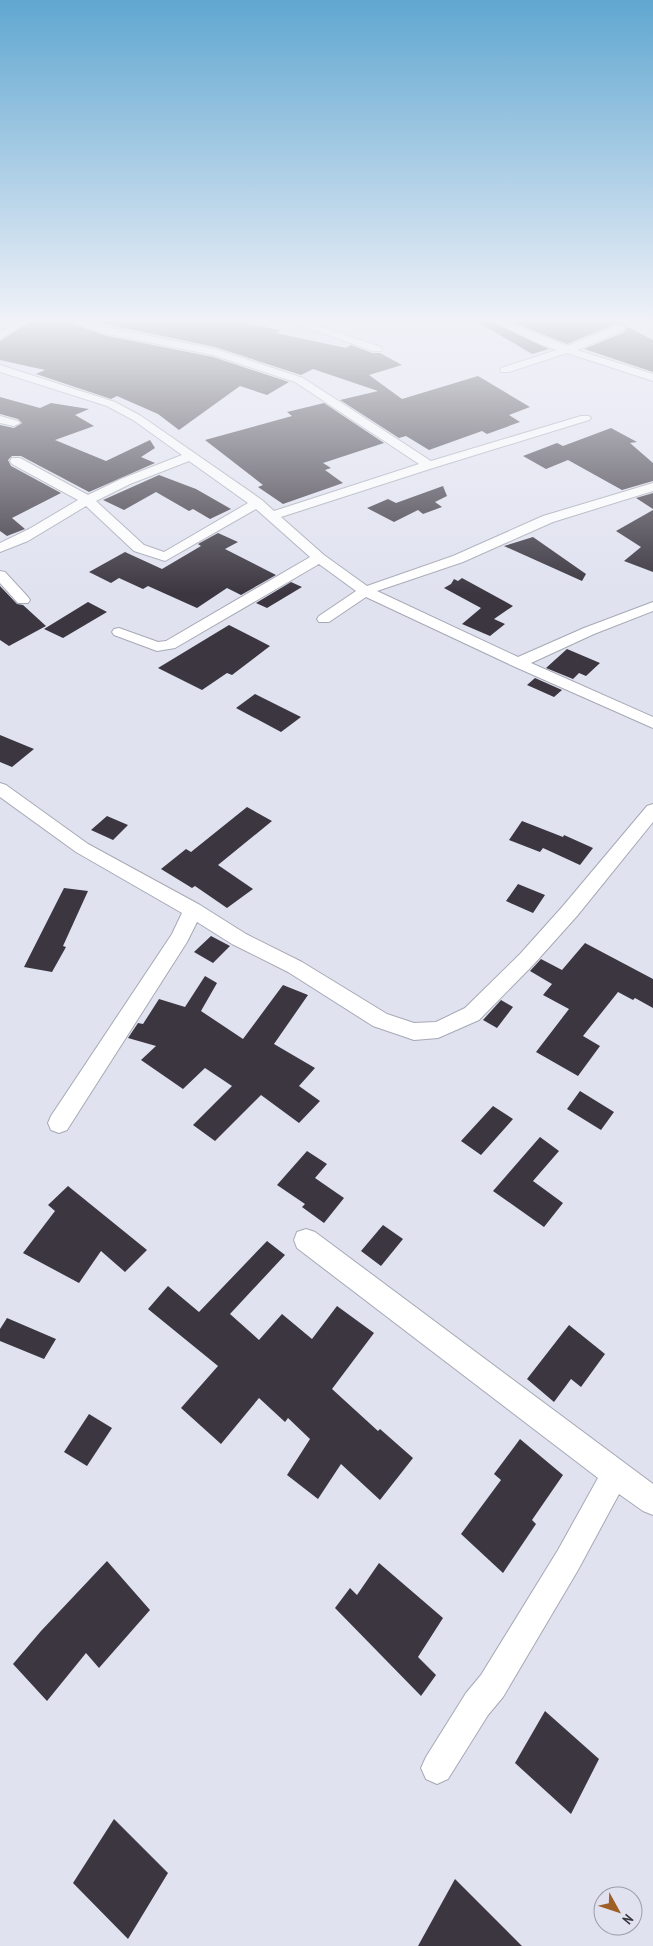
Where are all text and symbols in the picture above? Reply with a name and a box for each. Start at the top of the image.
north arrow [593,1886,643,1936]
text: N [619,1911,637,1928]

